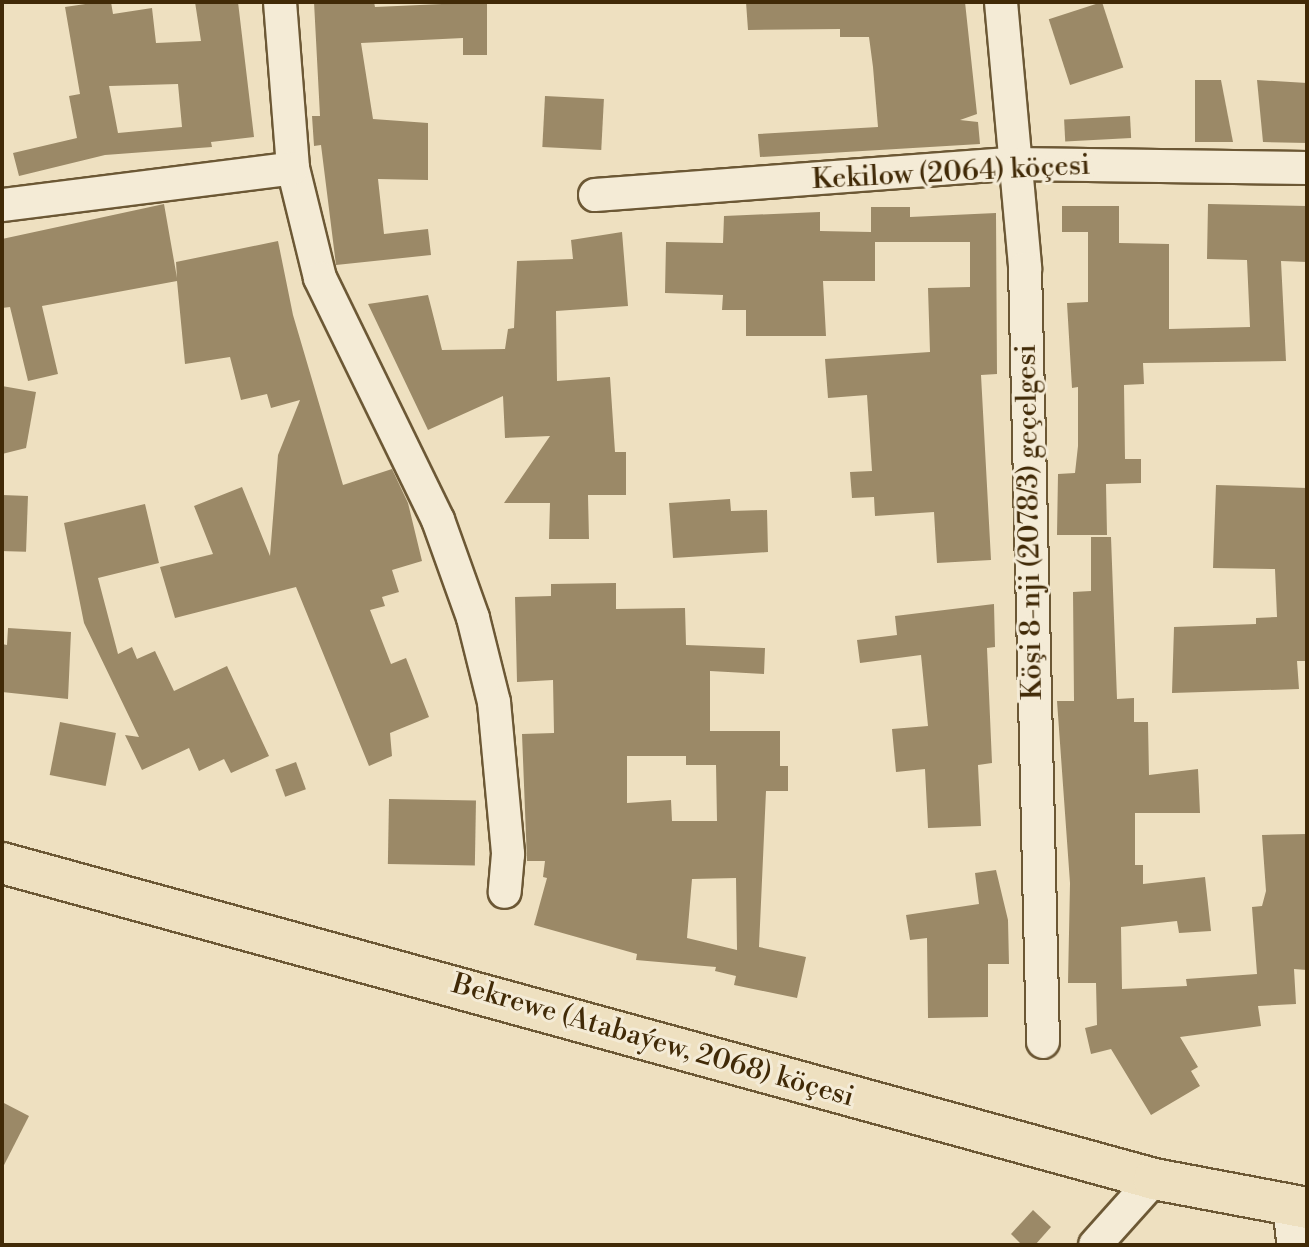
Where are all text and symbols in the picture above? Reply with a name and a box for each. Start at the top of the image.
street label: Kekilow (2064) köçesi [811,149,1091,197]
street label: Köşi 8-nji (2078/3) geçelgesi [1010,344,1050,700]
street label: Bekrewe (Atabaýew, 2068) köçesi [448,967,858,1115]

